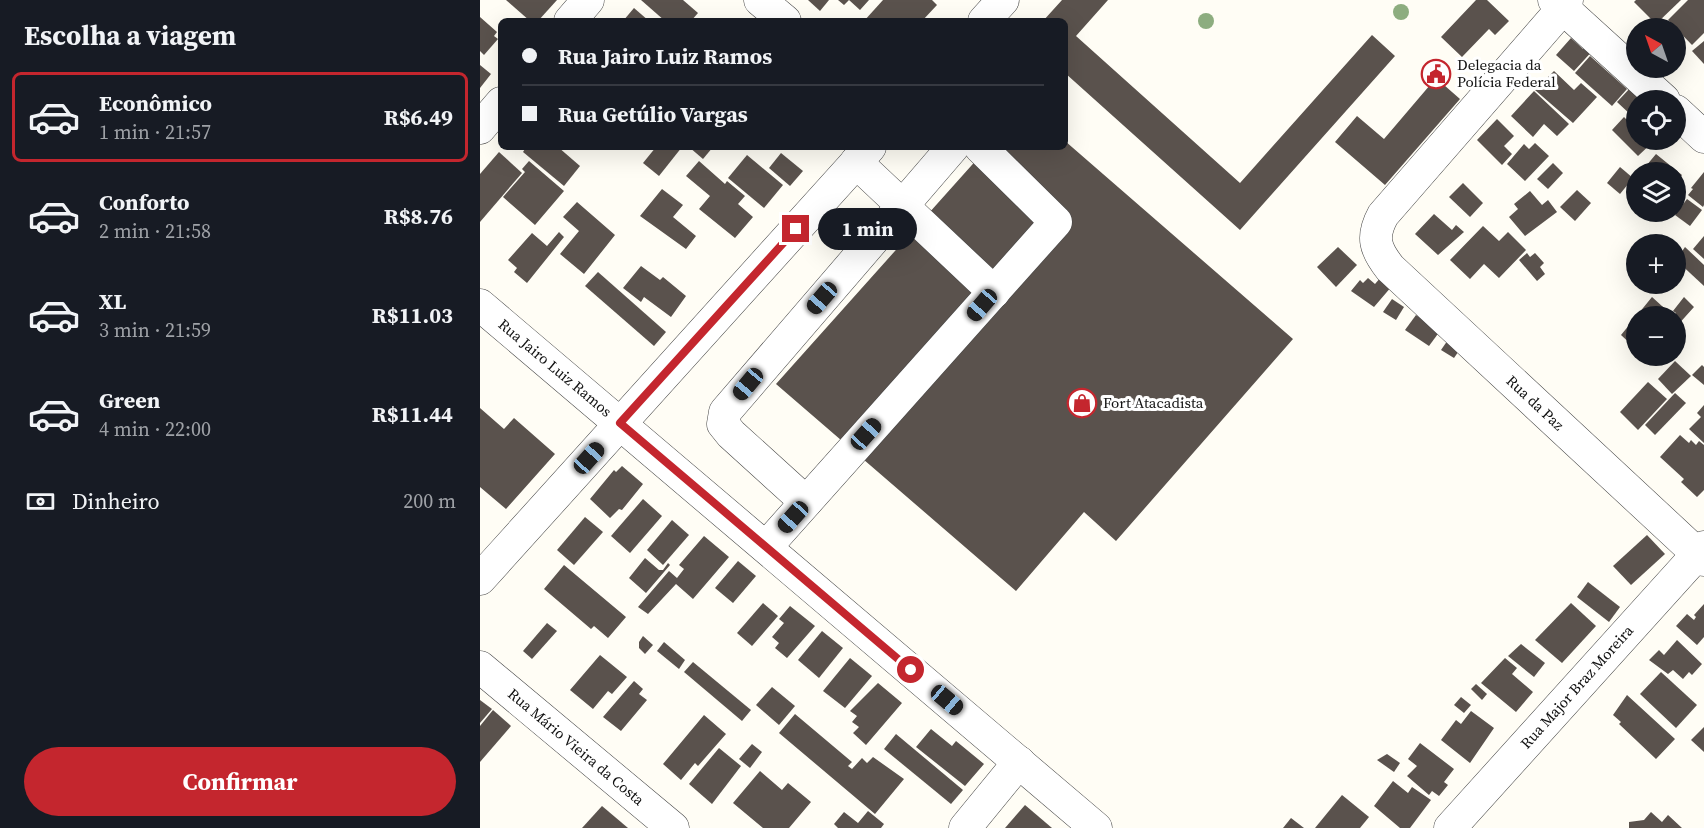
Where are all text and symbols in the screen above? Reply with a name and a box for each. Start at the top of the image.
text: Escolha a viagem [24,17,236,54]
north arrow [1626,18,1686,78]
map controls [1626,18,1686,366]
text: Rua Jairo Luiz Ramos [558,41,772,71]
place label: Delegacia da Polícia Federal [1457,54,1556,92]
public building icon: Delegacia da Polícia Federal [1420,58,1452,90]
text: Econômico [99,88,212,118]
icon: car [27,90,81,144]
button: locate [1626,90,1686,150]
text: Rua Getúlio Vargas [558,99,748,129]
text: R$6.49 [384,102,453,132]
text: 1 min · 21:57 [99,118,211,146]
button: layers [1626,162,1686,222]
text: Conforto [99,187,189,217]
icon: car [27,189,81,243]
text: R$8.76 [384,201,453,231]
callout: 1 min [817,208,916,250]
route end [782,215,809,242]
text: 1 min [842,215,893,243]
text: 2 min · 21:58 [99,217,211,245]
button: + [1626,234,1686,294]
car [803,279,841,317]
text: XL [99,286,126,316]
car [963,286,1001,324]
icon: car [27,288,81,342]
text: R$11.03 [372,300,453,330]
button: − [1626,306,1686,366]
street label: Rua Jairo Luiz Ramos [494,314,617,421]
text: 3 min · 21:59 [99,316,211,344]
car [730,364,766,404]
street label: Rua da Paz [1502,370,1569,435]
text: Green [99,385,160,415]
icon: car [27,387,81,441]
shop icon: Fort Atacadista [1066,387,1098,419]
place label: Fort Atacadista [1103,392,1204,413]
text: R$11.44 [372,399,453,429]
text: 4 min · 22:00 [99,415,211,443]
car [847,415,885,453]
car [570,439,608,477]
icon: cash [24,485,57,518]
text: Dinheiro [72,486,160,516]
text: 200 m [403,487,456,515]
car [774,498,812,536]
street label: Rua Major Braz Moreira [1515,620,1638,753]
route start [897,656,924,683]
car [927,682,967,718]
street label: Rua Mário Vieira da Costa [504,683,649,810]
button: Confirmar [24,747,456,816]

